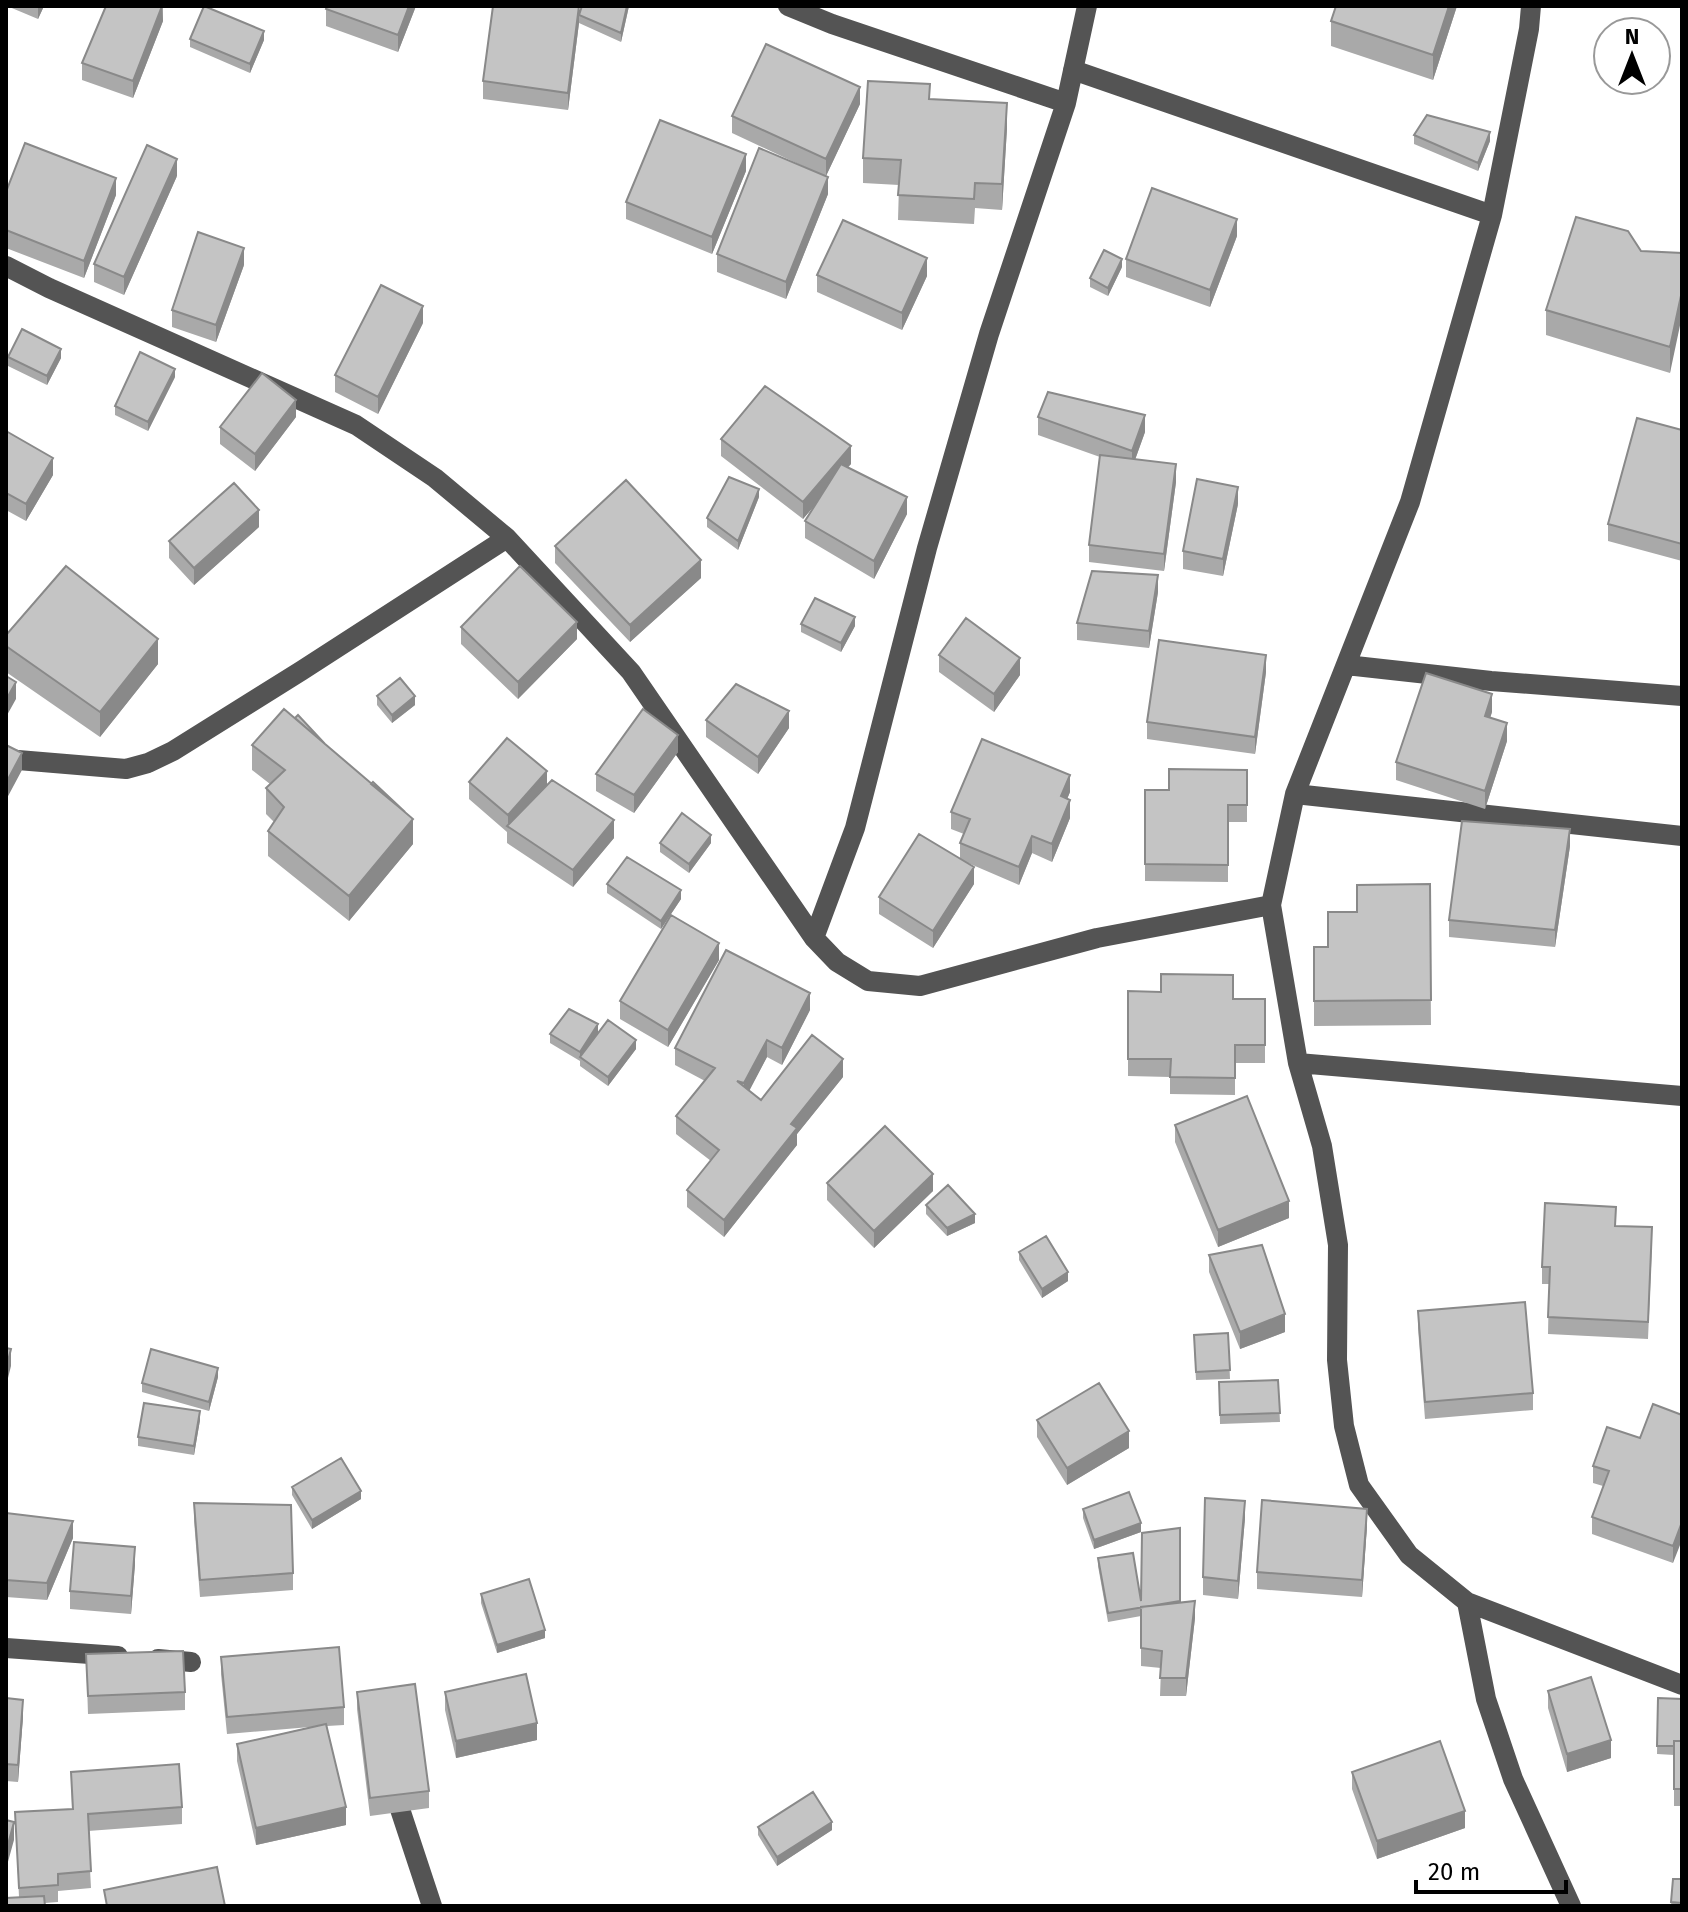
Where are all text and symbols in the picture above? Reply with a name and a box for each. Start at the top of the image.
north arrow [1592,16,1672,96]
text: N [1625,23,1639,50]
scale bar [1416,1844,1566,1894]
text: 20 m [1428,1858,1480,1886]

